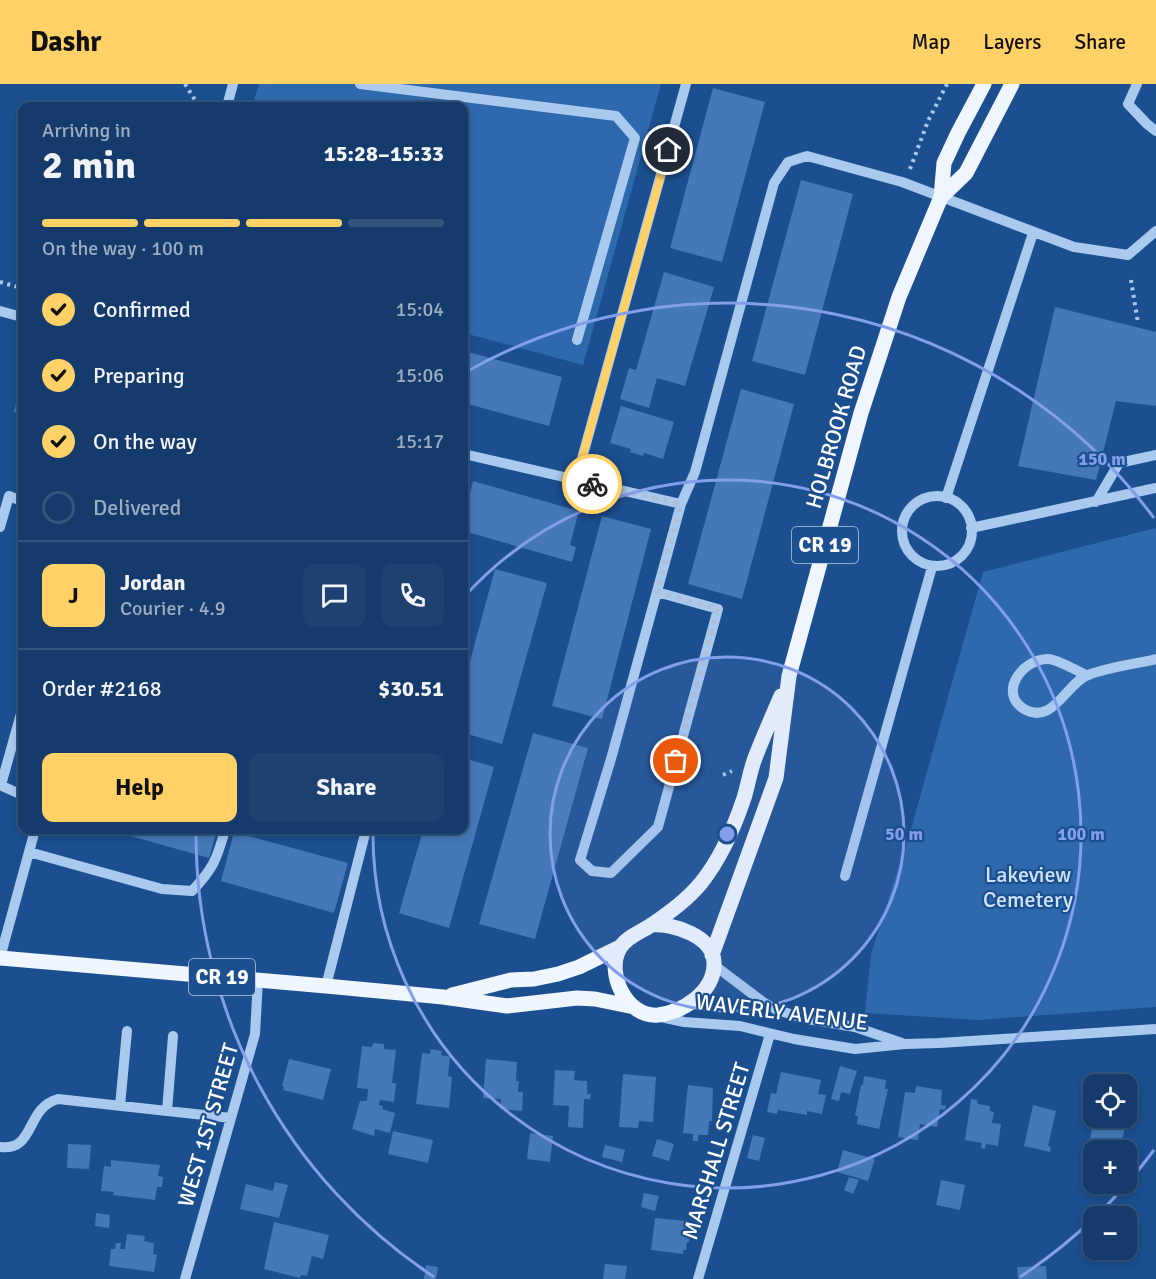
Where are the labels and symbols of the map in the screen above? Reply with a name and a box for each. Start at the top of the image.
pin [642,124,693,175]
street label: HOLBROOK ROAD [800,342,872,512]
text: 150 m [1078,448,1126,470]
courier [562,454,622,514]
road number: CR 19 [792,527,858,563]
pin [650,735,701,786]
text: 50 m [885,823,923,845]
text: 100 m [1057,823,1105,845]
centre of rings [717,824,737,844]
park label: Lakeview Cemetery [983,861,1074,913]
road number: CR 19 [189,959,255,995]
street label: WAVERLY AVENUE [694,988,870,1036]
street label: WEST 1ST STREET [172,1040,244,1210]
street label: MARSHALL STREET [676,1059,756,1243]

